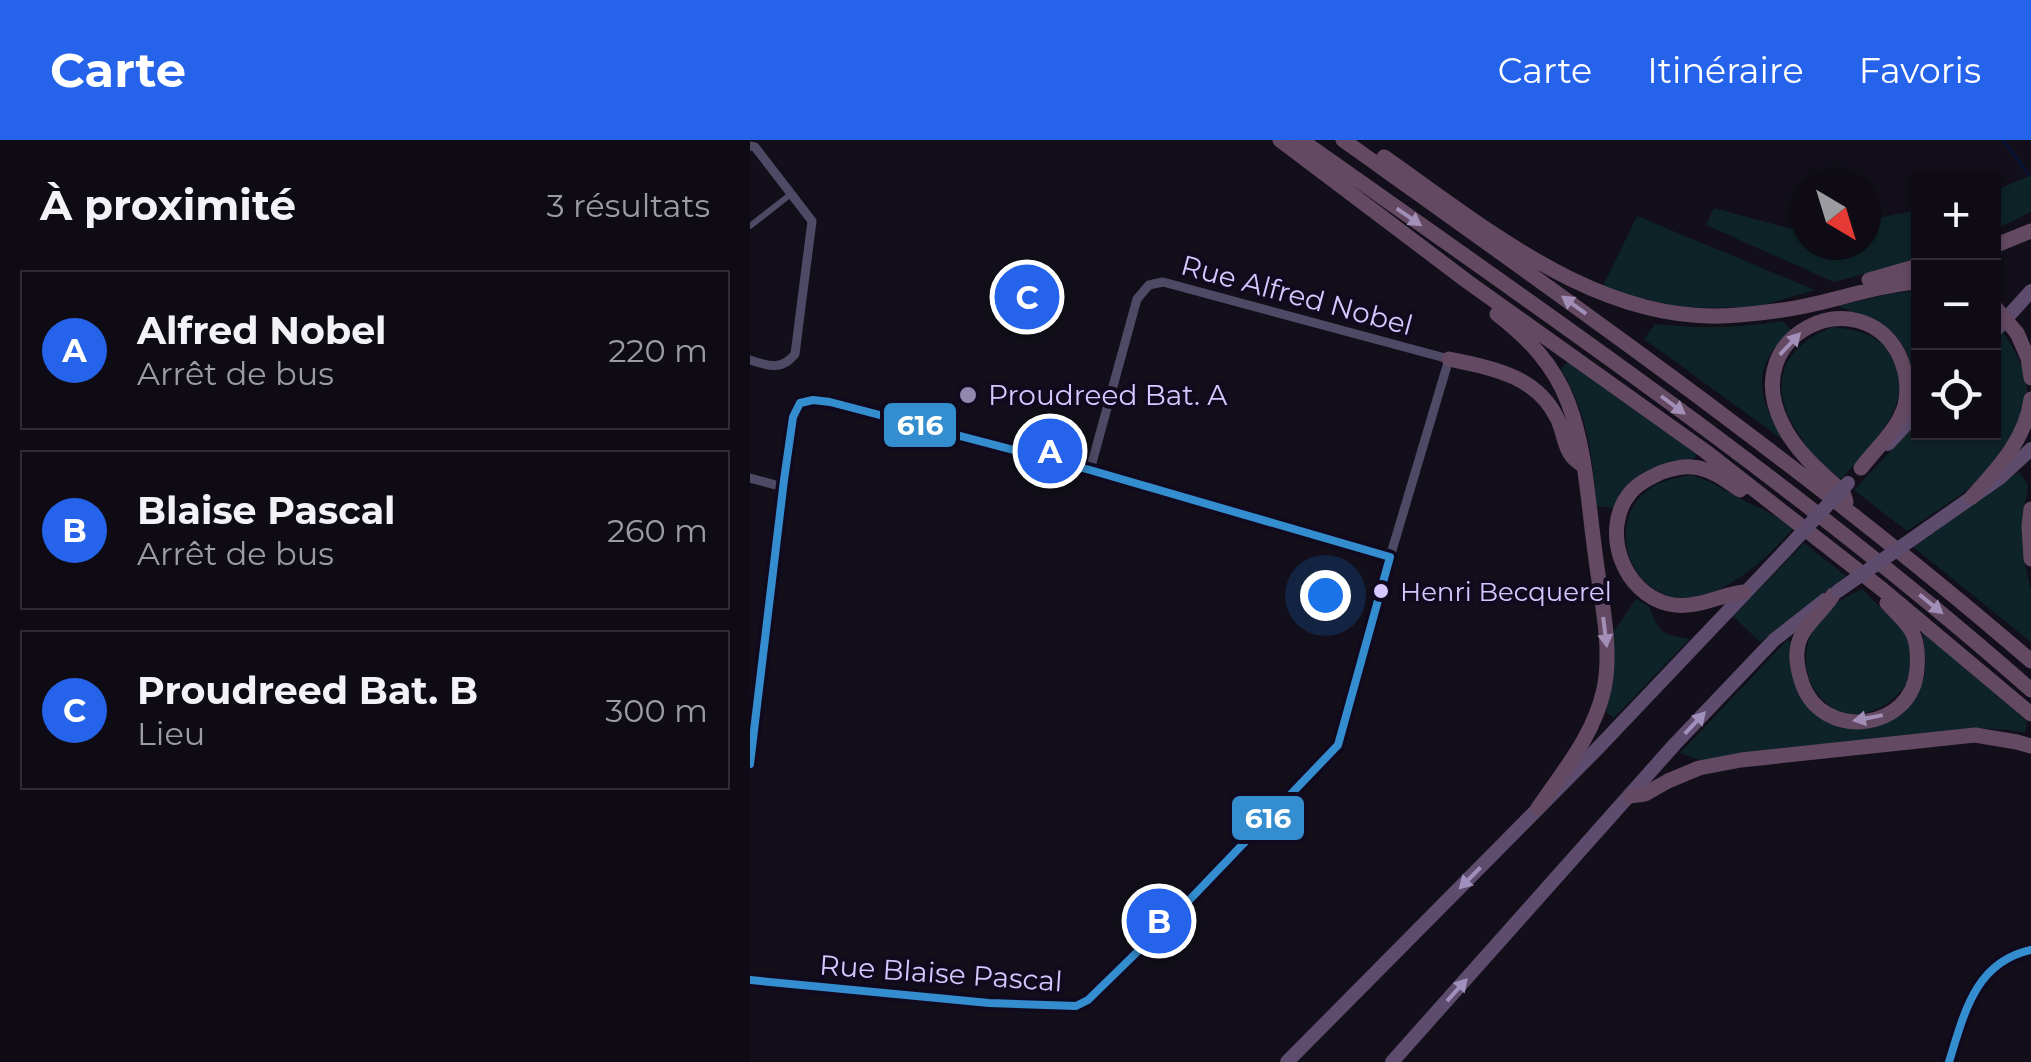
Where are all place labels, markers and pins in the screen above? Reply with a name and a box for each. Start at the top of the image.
pin: C [994,260,1060,334]
place label: Proudreed Bat. A [988,378,1228,412]
marker: Proudreed Bat. A [957,384,979,406]
pin: A [1018,414,1082,488]
place label: Henri Becquerel [1400,576,1612,608]
marker: Henri Becquerel [1371,581,1391,601]
pin: B [1126,884,1192,958]

